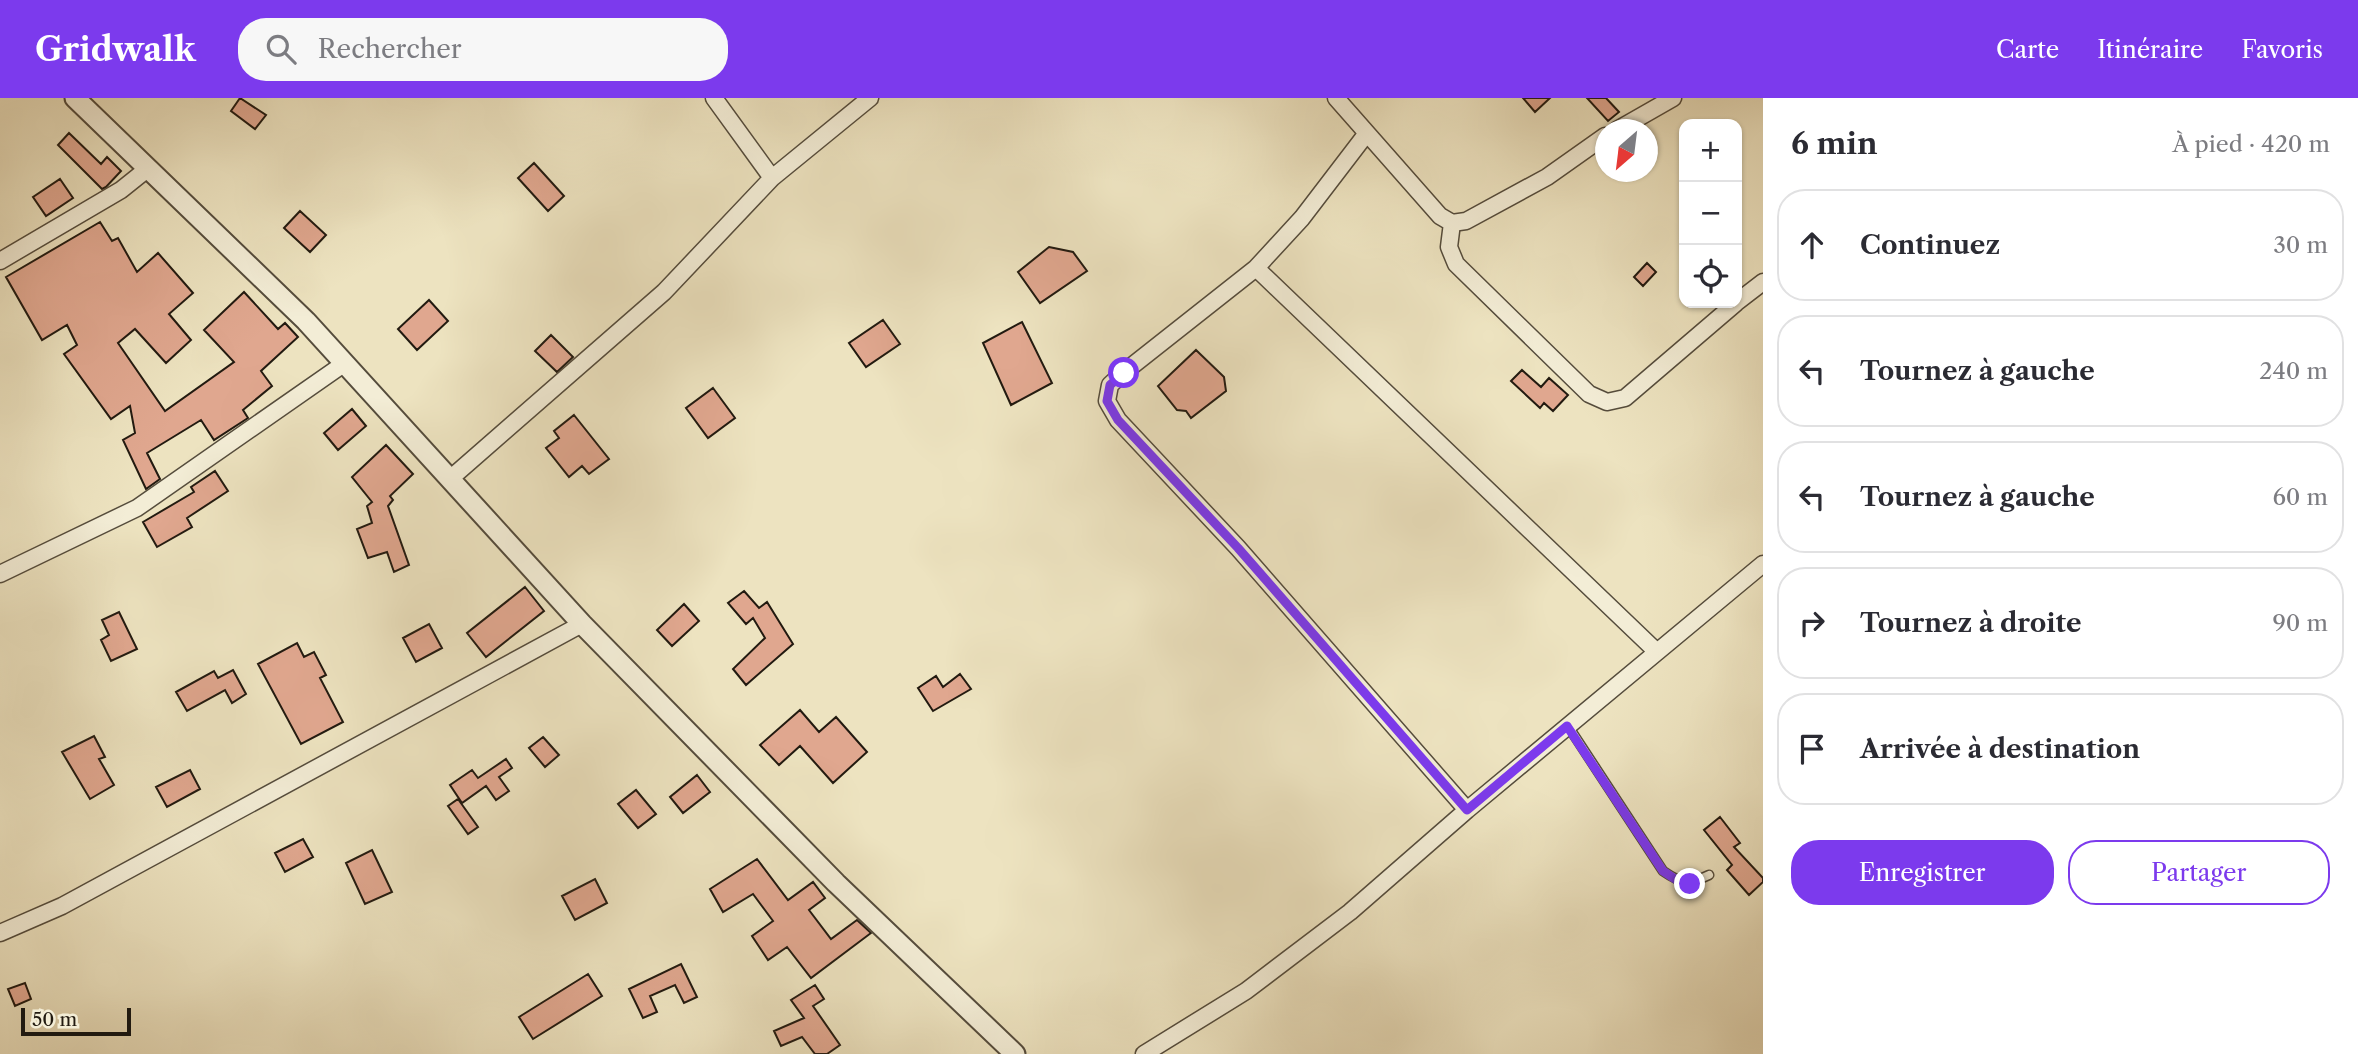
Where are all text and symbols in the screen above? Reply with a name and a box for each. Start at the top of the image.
search box [238,18,728,81]
text: Gridwalk [35,29,196,70]
icon: search [262,30,300,68]
text: Rechercher [318,33,462,65]
text: Carte [1996,35,2059,64]
text: Itinéraire [2097,35,2203,64]
text: Favoris [2241,35,2323,64]
north arrow [1595,119,1658,182]
map controls [1679,119,1742,308]
button: + [1679,119,1742,182]
text: 6 min [1791,125,1878,162]
text: À pied · 420 m [2172,130,2330,158]
button: − [1679,182,1742,245]
icon: ahead [1793,226,1831,264]
text: Continuez [1860,229,2000,261]
text: 30 m [2273,231,2328,259]
button: locate [1679,245,1742,308]
icon: left [1793,352,1831,390]
text: Tournez à gauche [1860,355,2095,387]
route start [1108,357,1139,388]
text: 240 m [2259,357,2328,385]
icon: left [1793,478,1831,516]
text: Tournez à gauche [1860,481,2095,513]
text: 60 m [2272,483,2328,511]
icon: right [1793,604,1831,642]
text: Tournez à droite [1860,607,2082,639]
text: 90 m [2272,609,2328,637]
icon: arrive [1793,730,1831,768]
text: Arrivée à destination [1860,733,2140,765]
button: Enregistrer [1791,840,2054,905]
button: Partager [2068,840,2330,905]
route end [1674,868,1705,899]
scale bar [21,1005,131,1037]
text: 50 m [32,1008,77,1031]

